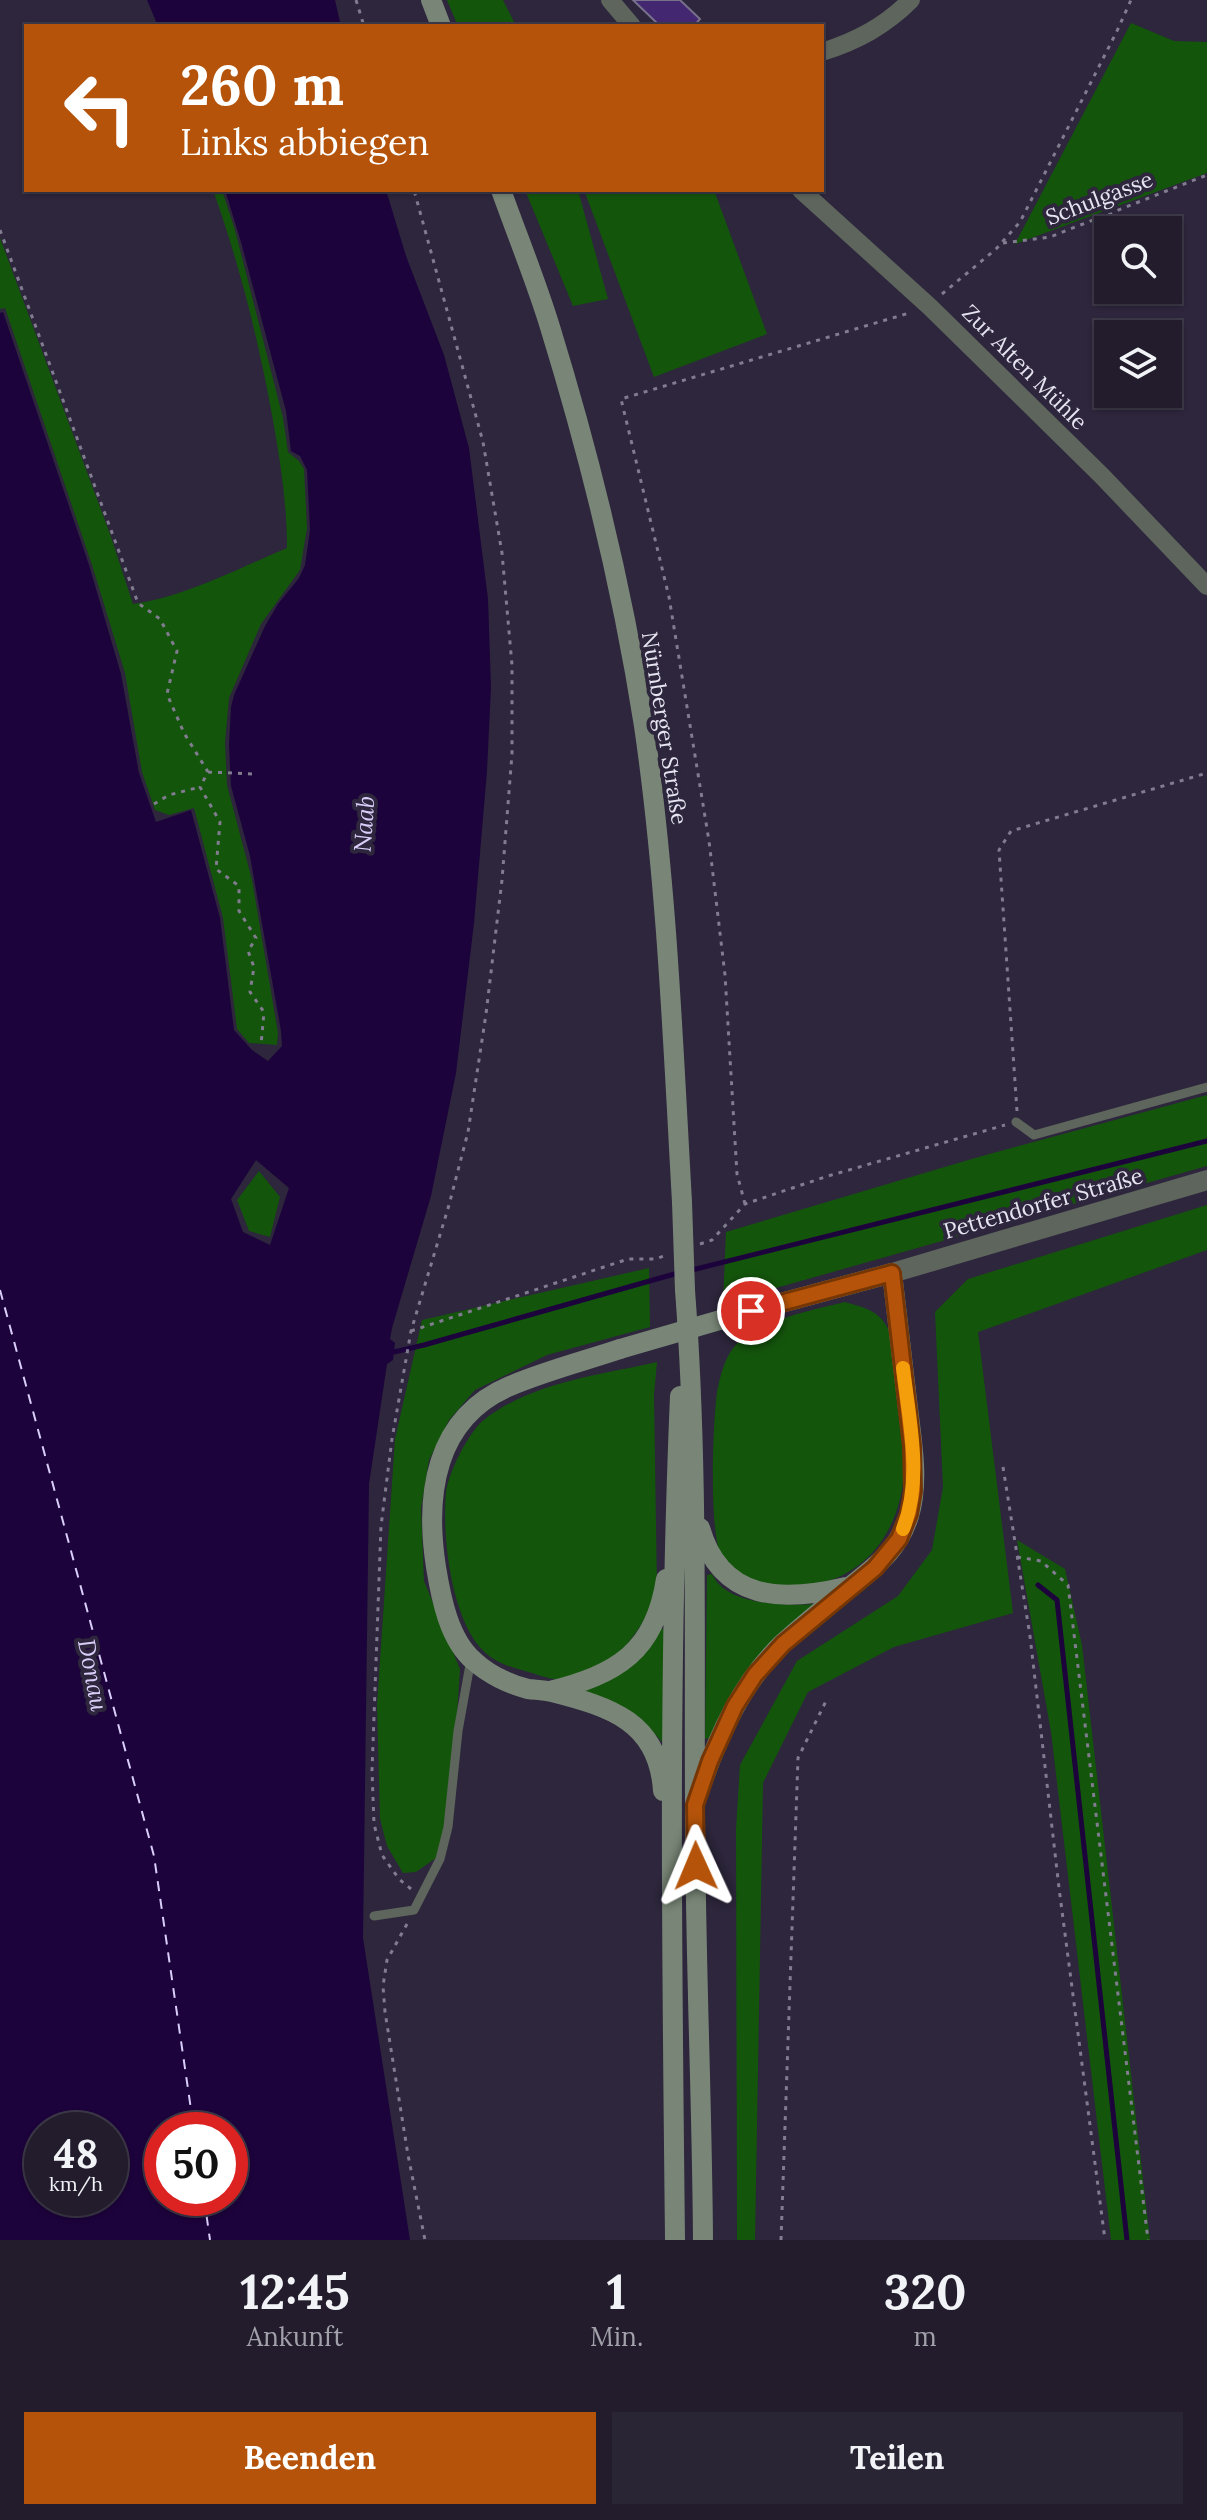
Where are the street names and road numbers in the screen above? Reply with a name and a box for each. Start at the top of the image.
street label: Schulgasse [1042,165,1156,231]
street label: Zur Alten Mühle [957,299,1094,436]
street label: Nürnberger Straße [636,630,694,826]
street label: Pettendorfer Straße [940,1161,1146,1245]

